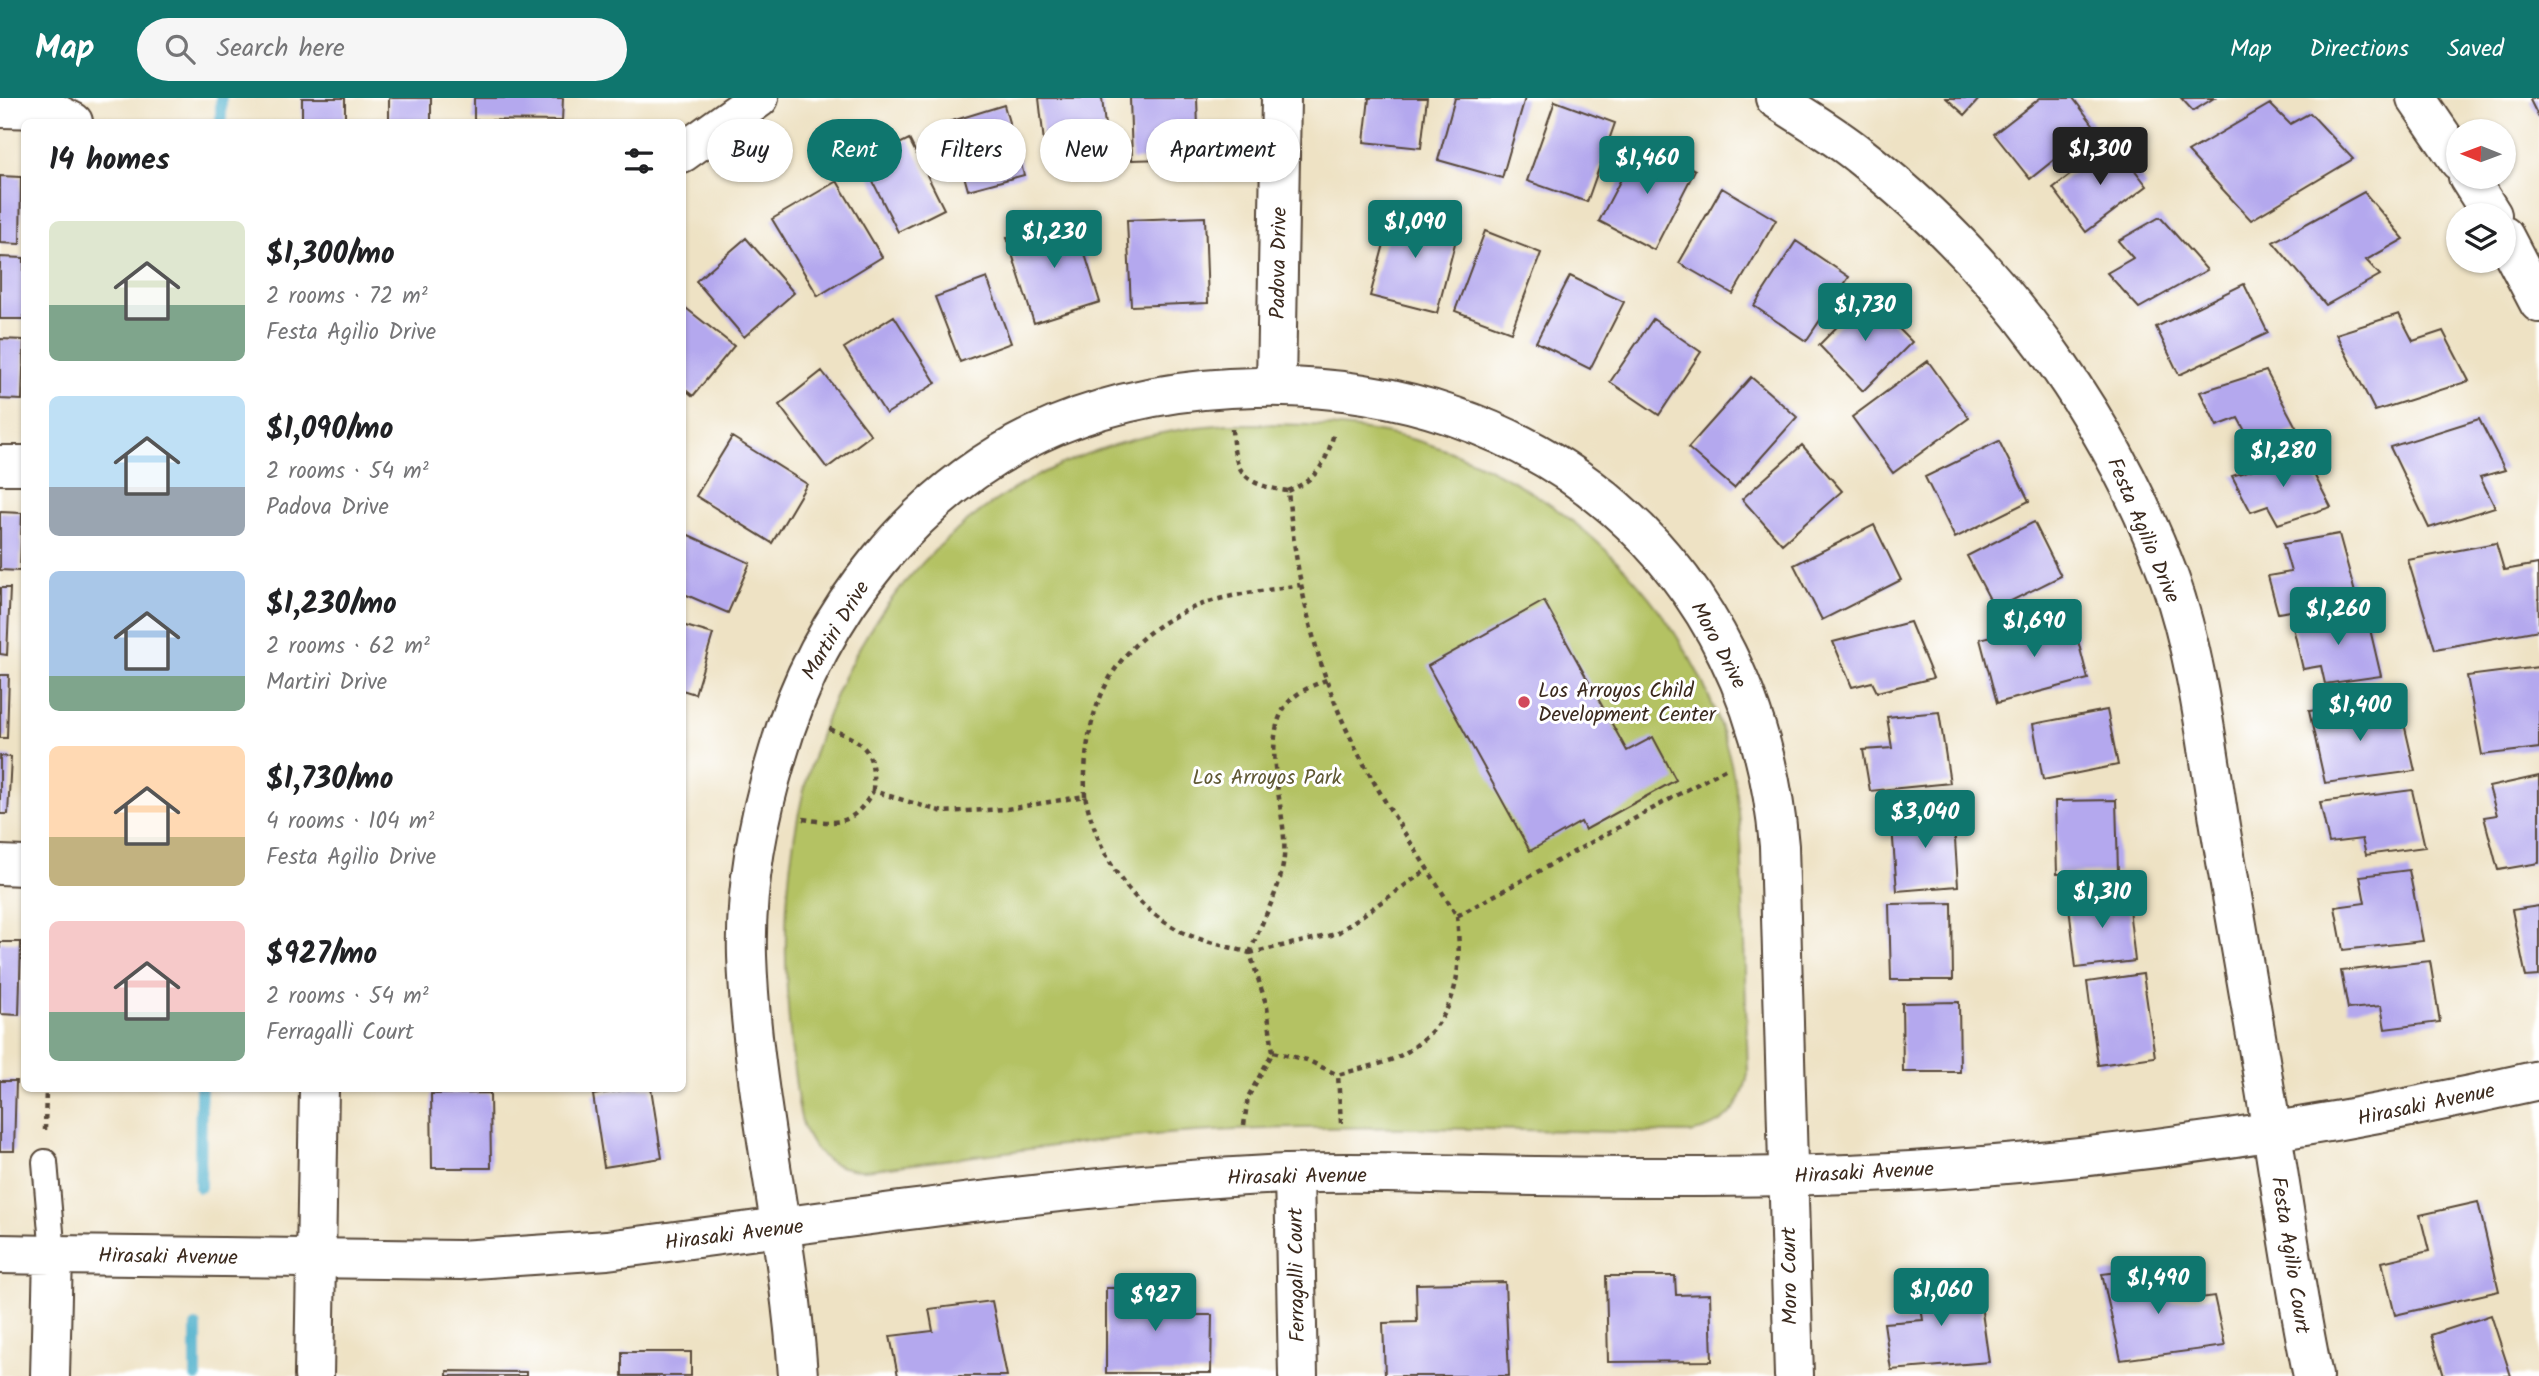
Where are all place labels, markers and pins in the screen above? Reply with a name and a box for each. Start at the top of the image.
pin: $1,300 [2043,127,2157,187]
pin: $1,460 [1590,136,1704,196]
pin: $1,090 [1358,200,1472,260]
pin: $1,230 [997,211,1111,270]
pin: $1,730 [1808,284,1922,343]
pin: $1,280 [2226,430,2340,489]
pin: $1,260 [2281,588,2395,647]
pin: $1,690 [1977,600,2091,659]
place label: Los Arroyos Child Development Center [1538,675,1717,732]
pin: $1,400 [2303,684,2417,743]
marker: Los Arroyos Child Development Center [1516,694,1532,710]
pin: $3,040 [1868,790,1982,850]
pin: $1,310 [2045,870,2159,930]
pin: $1,490 [2101,1256,2215,1316]
pin: $1,060 [1884,1268,1998,1328]
pin: $927 [1114,1274,1196,1333]

